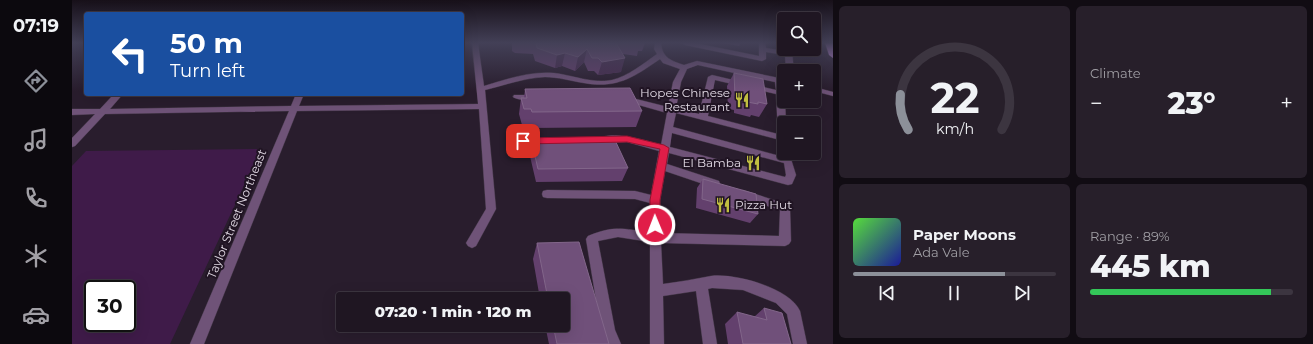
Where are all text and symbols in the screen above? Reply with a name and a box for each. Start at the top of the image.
map controls [777,12,821,160]
button: search [777,12,821,56]
text: 07:19 [13,15,59,37]
text: 50 m [170,26,243,60]
icon: left [104,28,156,80]
text: Turn left [170,60,245,82]
button: + [777,64,821,108]
text: Climate [1090,65,1141,81]
icon: directions [22,67,50,95]
text: 22 [930,73,979,123]
place label: Hopes Chinese Restaurant [640,85,730,114]
text: 23° [1167,85,1216,122]
text: − [1090,90,1103,117]
text: + [1280,90,1293,117]
restaurant icon: Hopes Chinese Restaurant [733,91,751,109]
button: − [777,116,821,160]
text: km/h [935,120,974,138]
pin [506,124,540,158]
icon: music [22,126,50,154]
icon: arrive [512,130,534,152]
street label: Taylor Street Northeast [204,147,269,281]
restaurant icon: El Bamba [744,154,762,172]
place label: El Bamba [683,155,741,170]
icon: phone [22,184,50,212]
restaurant icon: Pizza Hut [714,196,732,214]
place label: Pizza Hut [735,197,792,212]
position arrow [634,204,676,246]
text: Paper Moons [913,225,1016,244]
text: Range · 89% [1090,228,1170,244]
icon: climate [22,242,50,270]
text: Ada Vale [913,244,970,260]
text: 445 km [1090,248,1211,285]
speed limit sign: 30 [84,280,136,332]
icon: previous [876,282,898,304]
icon: pause [943,282,965,304]
icon: next [1011,282,1033,304]
icon: car [22,301,50,329]
text: 07:20 · 1 min · 120 m [375,302,531,321]

